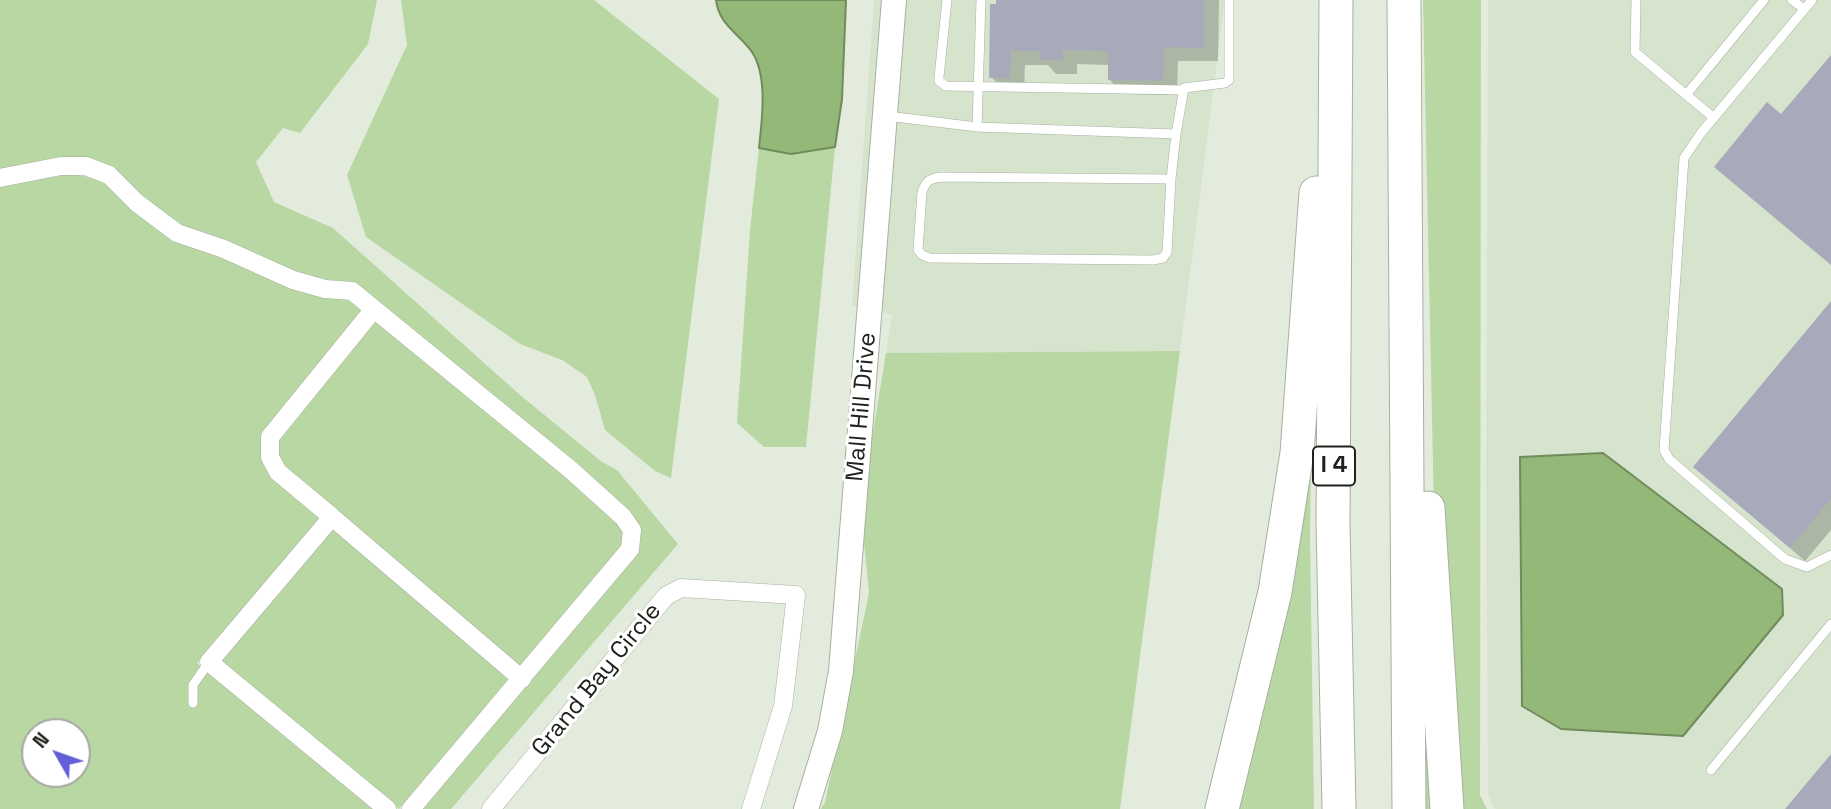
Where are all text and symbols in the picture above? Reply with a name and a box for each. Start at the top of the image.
street label: Mall Hill Drive [841,331,883,483]
road number: I 4 [1313,446,1355,486]
street label: Grand Bay Circle [526,597,668,763]
north arrow [21,718,91,788]
text: N [27,728,55,753]

